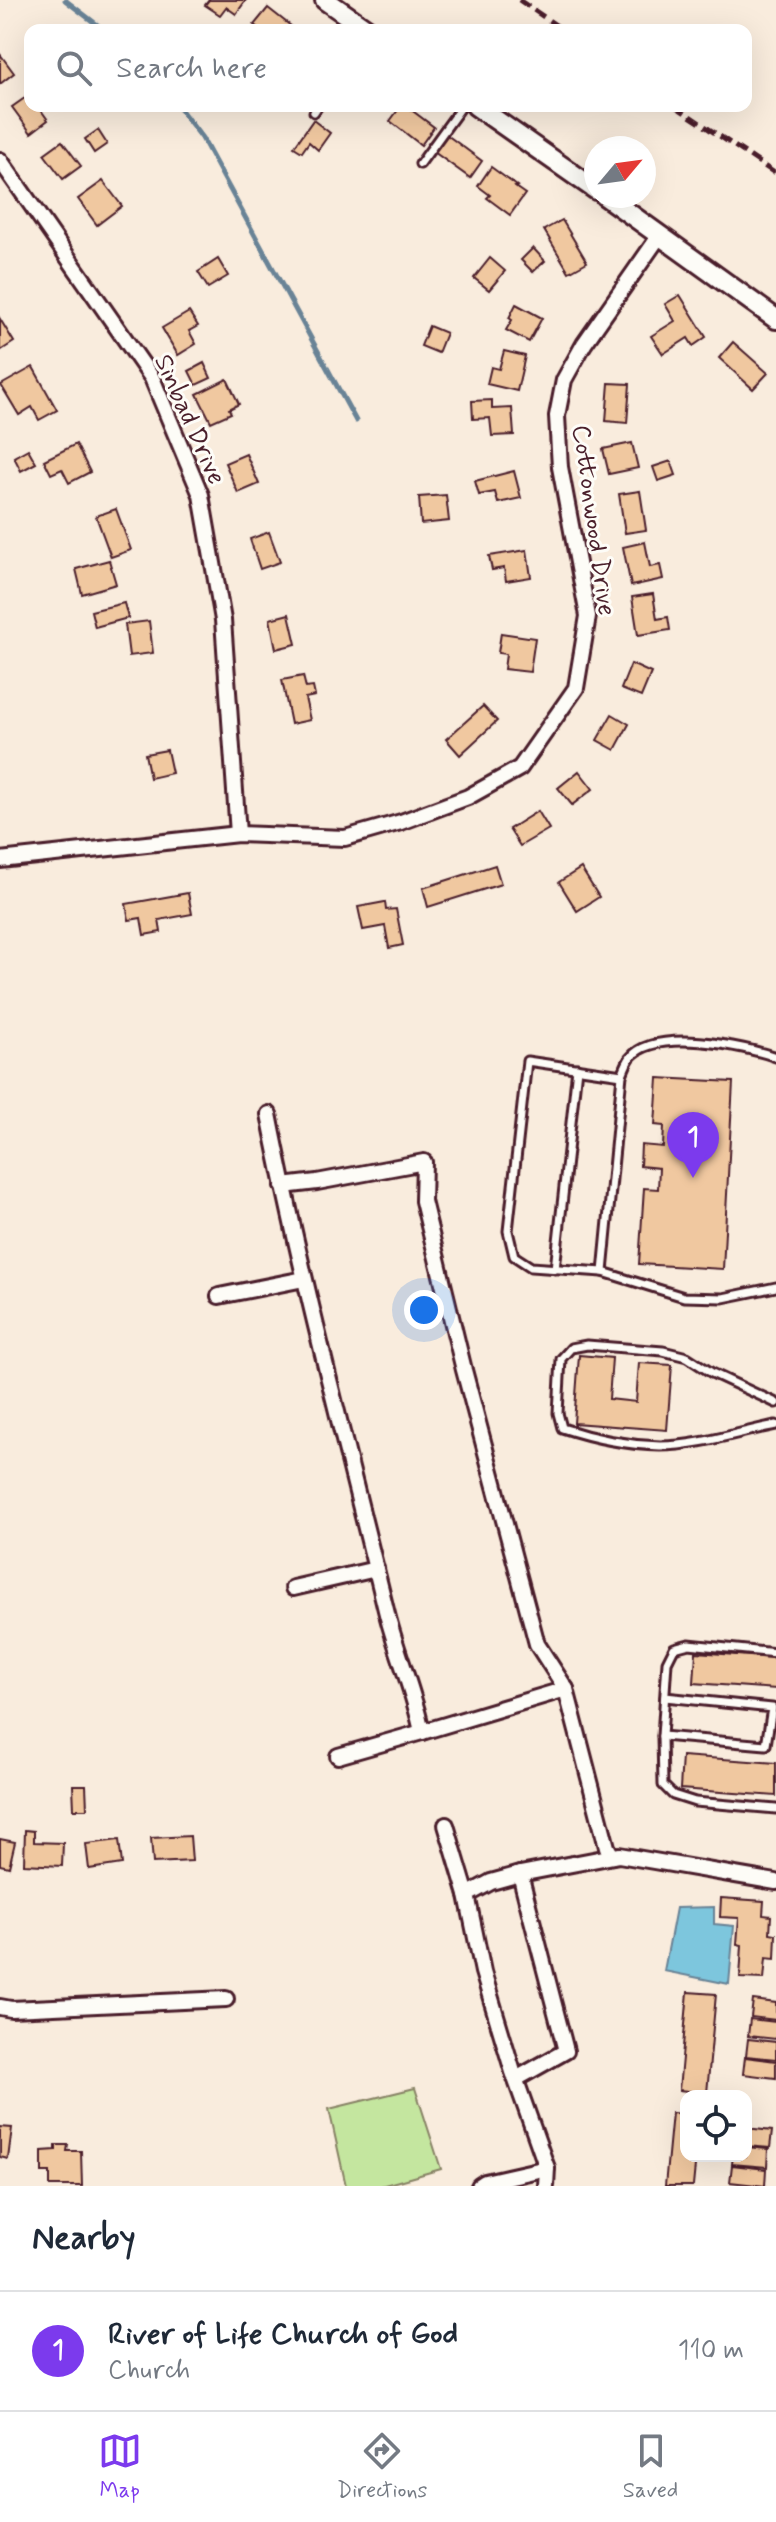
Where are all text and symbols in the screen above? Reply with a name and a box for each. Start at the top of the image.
search box [24,24,752,112]
icon: search [52,46,96,90]
text: Search here [116,49,267,88]
north arrow [584,136,656,208]
street label: Sinbad Drive [145,349,233,490]
street label: Cottonwood Drive [563,423,623,618]
pin: 1 [667,1112,719,1178]
your location [404,1290,444,1330]
map controls [680,2090,752,2162]
button: locate [680,2090,752,2162]
text: Nearby [32,2216,136,2261]
text: River of Life Church of God [108,2315,458,2354]
text: 1 [52,2334,64,2368]
text: 110 m [678,2334,744,2368]
text: Church [108,2354,190,2388]
tab: Map [98,2429,142,2505]
tab: Directions [337,2429,427,2505]
tab: Saved [623,2429,678,2505]

